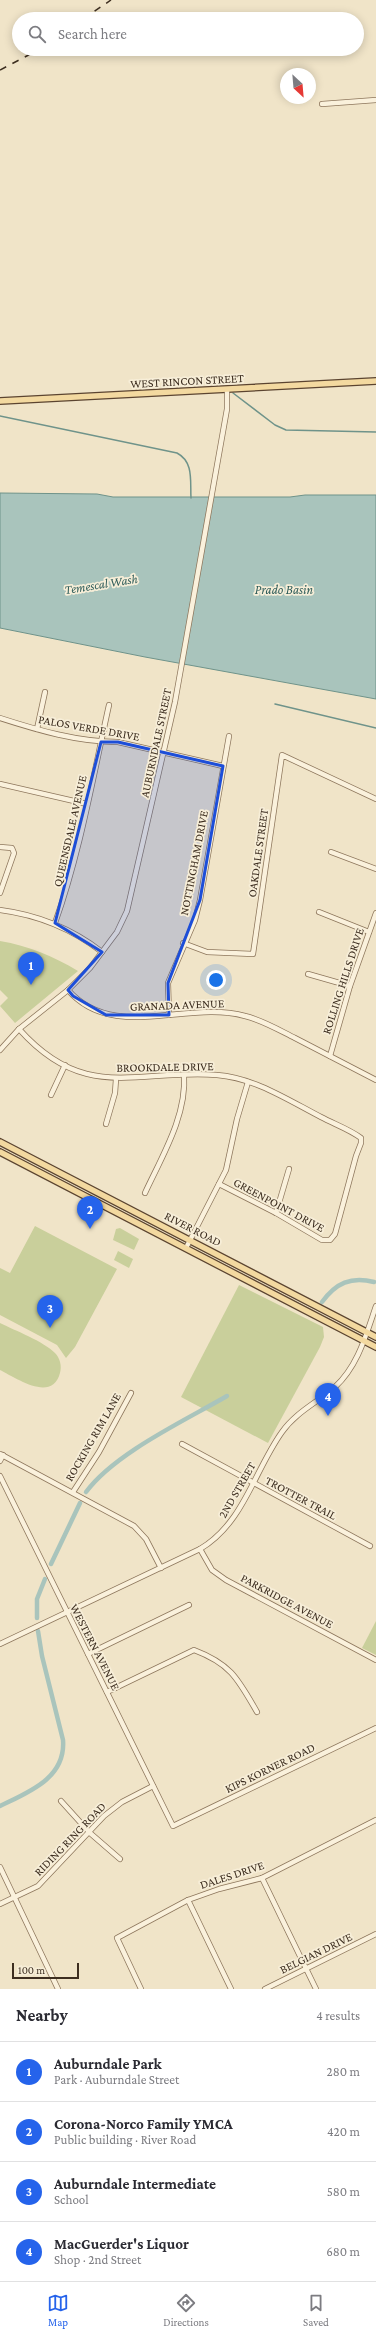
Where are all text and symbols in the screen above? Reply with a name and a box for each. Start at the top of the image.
search box [12,12,364,56]
icon: search [26,23,48,45]
text: Search here [58,26,127,42]
north arrow [280,68,316,104]
street label: WEST RINCON STREET [130,371,245,391]
water label: Temescal Wash [63,571,139,597]
water label: Prado Basin [255,582,314,597]
street label: AUBURNDALE STREET [138,687,175,799]
street label: PALOS VERDE DRIVE [37,712,141,744]
street label: QUEENSDALE AVENUE [50,773,90,888]
street label: OAKDALE STREET [245,807,271,898]
street label: NOTTINGHAM DRIVE [177,809,211,917]
street label: ROLLING HILLS DRIVE [319,926,367,1036]
pin: 1 [18,952,44,985]
your location [206,970,226,990]
street label: GRANADA AVENUE [130,996,225,1014]
street label: BROOKDALE DRIVE [116,1059,214,1075]
street label: GREENPOINT DRIVE [231,1175,327,1235]
pin: 2 [77,1196,103,1229]
street label: RIVER ROAD [162,1209,224,1249]
pin: 3 [37,1295,63,1328]
pin: 4 [315,1383,341,1416]
street label: ROCKING RIM LANE [62,1390,124,1484]
street label: 2ND STREET [215,1459,259,1520]
street label: TROTTER TRAIL [263,1473,339,1523]
street label: PARKRIDGE AVENUE [238,1571,336,1632]
street label: WESTERN AVENUE [67,1601,123,1693]
street label: KIPS KORNER ROAD [223,1740,317,1796]
street label: RIDING RING ROAD [31,1799,109,1879]
street label: DALES DRIVE [198,1858,266,1892]
street label: BELGIAN DRIVE [277,1929,355,1977]
scale bar [12,1961,79,1980]
text: 100 m [18,1964,45,1976]
text: Nearby [16,2006,68,2025]
text: 4 results [316,2008,360,2023]
text: Auburndale Park [54,2056,162,2072]
text: 1 [27,2064,31,2079]
text: 280 m [327,2064,360,2079]
text: Park · Auburndale Street [54,2072,179,2087]
text: Corona-Norco Family YMCA [54,2116,233,2132]
text: 2 [26,2124,32,2139]
text: 420 m [327,2124,360,2139]
text: Public building · River Road [54,2132,196,2147]
text: Auburndale Intermediate [54,2176,216,2192]
text: 3 [26,2184,32,2199]
text: 580 m [327,2184,360,2199]
text: School [54,2192,89,2207]
text: MacGuerder's Liquor [54,2236,189,2252]
text: 4 [25,2244,33,2259]
text: 680 m [326,2244,360,2259]
text: Shop · 2nd Street [54,2252,141,2267]
tab: Map [47,2292,69,2328]
tab: Directions [163,2292,209,2328]
tab: Saved [303,2292,329,2328]

